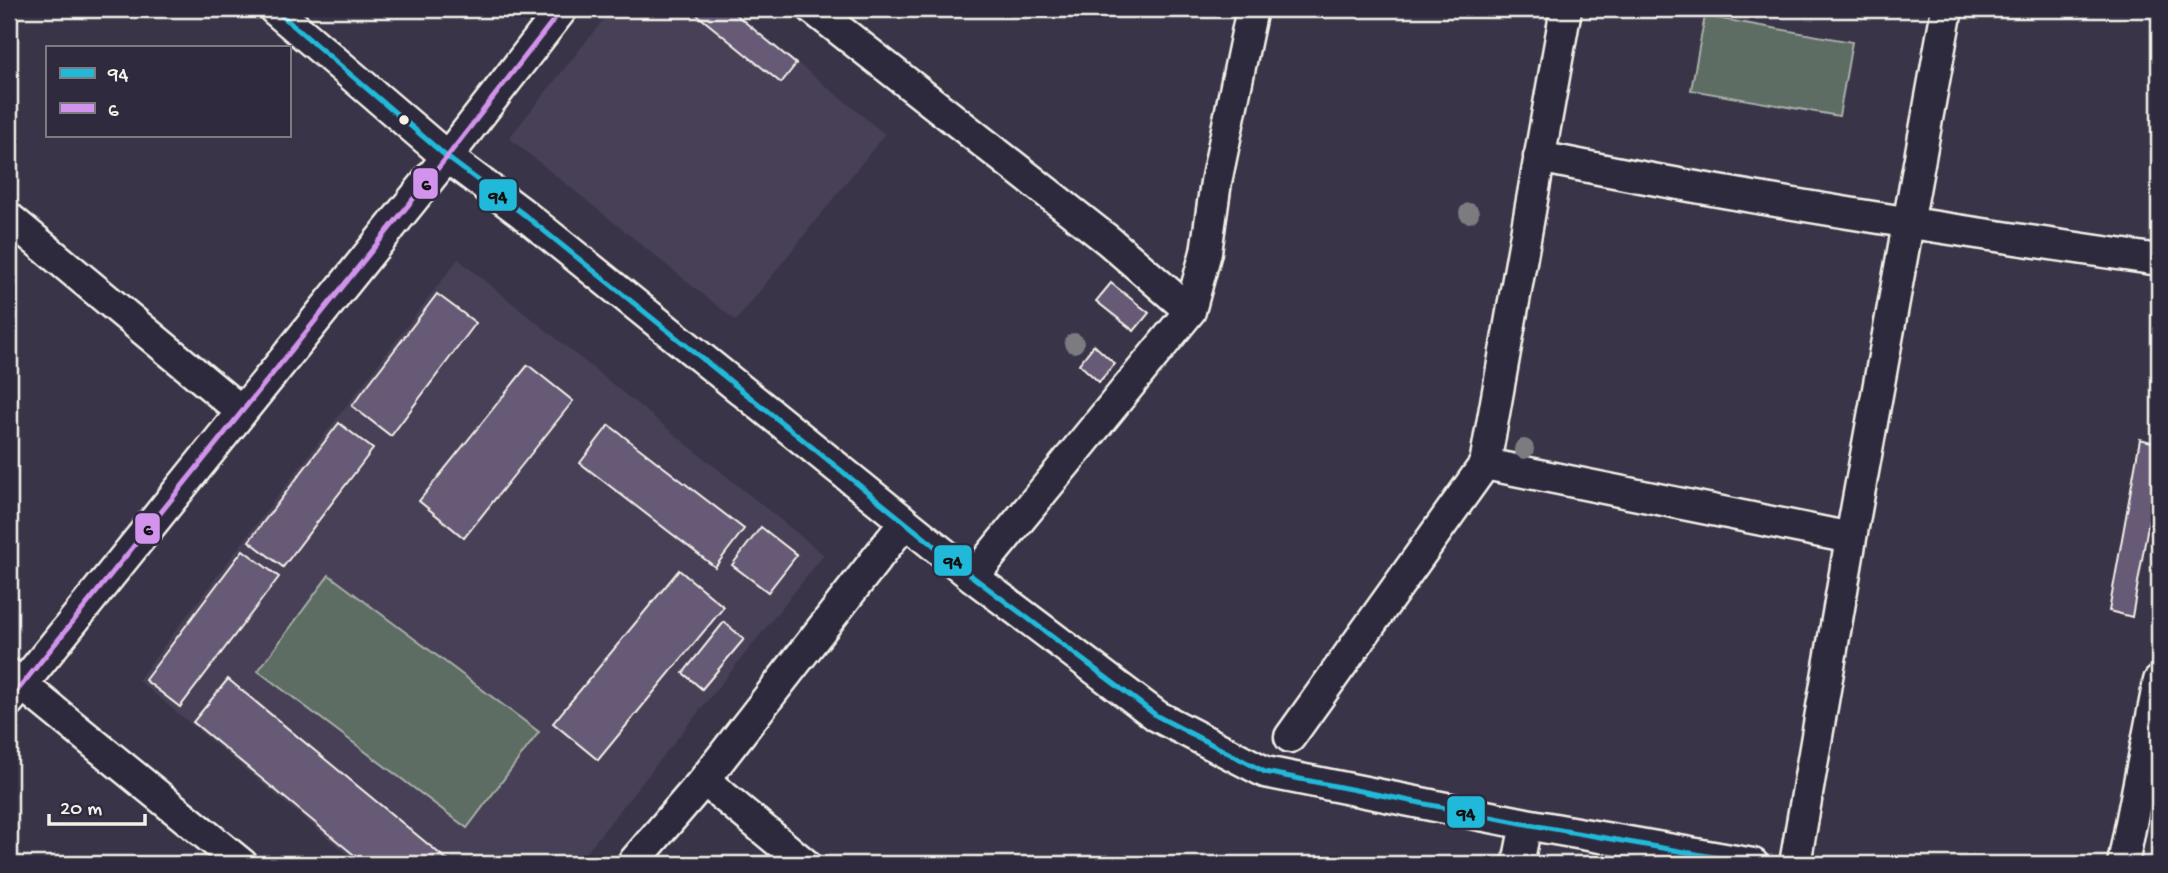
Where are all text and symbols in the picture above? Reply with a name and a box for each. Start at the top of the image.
legend [46,46,290,136]
text: 94 [107,64,129,89]
text: 6 [108,100,119,125]
unlabelled marker [397,113,411,127]
line badge: 6 [412,167,439,200]
text: 6 [421,175,431,198]
line badge: 94 [478,178,518,212]
text: 94 [488,187,508,210]
line badge: 6 [134,512,161,545]
text: 6 [143,520,153,543]
line badge: 94 [933,544,973,577]
text: 94 [943,552,963,575]
scale bar [49,782,145,826]
line badge: 94 [1446,795,1486,829]
text: 20 m [60,798,102,823]
text: 94 [1456,804,1476,827]

